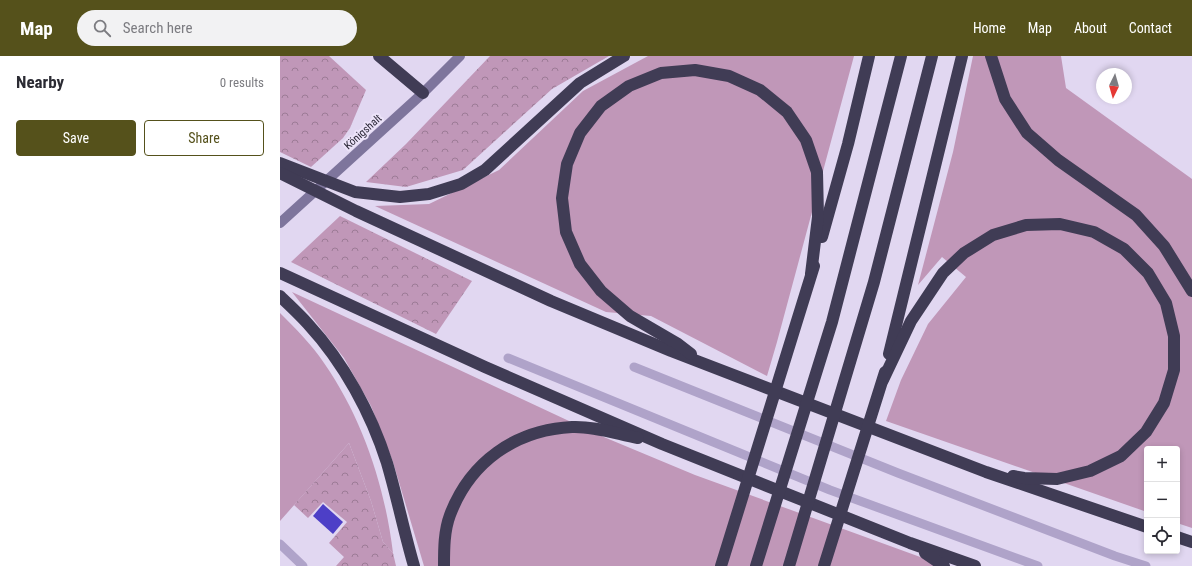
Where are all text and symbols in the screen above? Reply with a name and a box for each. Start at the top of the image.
search box [77,10,357,46]
text: Map [20,17,53,40]
icon: search [91,17,113,39]
text: Search here [123,19,193,37]
text: Home [973,20,1006,36]
text: Map [1028,20,1052,36]
text: About [1074,20,1107,36]
text: Contact [1129,20,1172,36]
north arrow [1096,68,1132,104]
text: Nearby [16,72,64,92]
text: 0 results [220,75,264,90]
street label: Königshalt [342,112,384,152]
button: Save [16,120,136,156]
button: Share [144,120,264,156]
map controls [1144,446,1180,554]
button: + [1144,446,1180,482]
button: − [1144,482,1180,518]
button: locate [1144,518,1180,554]

